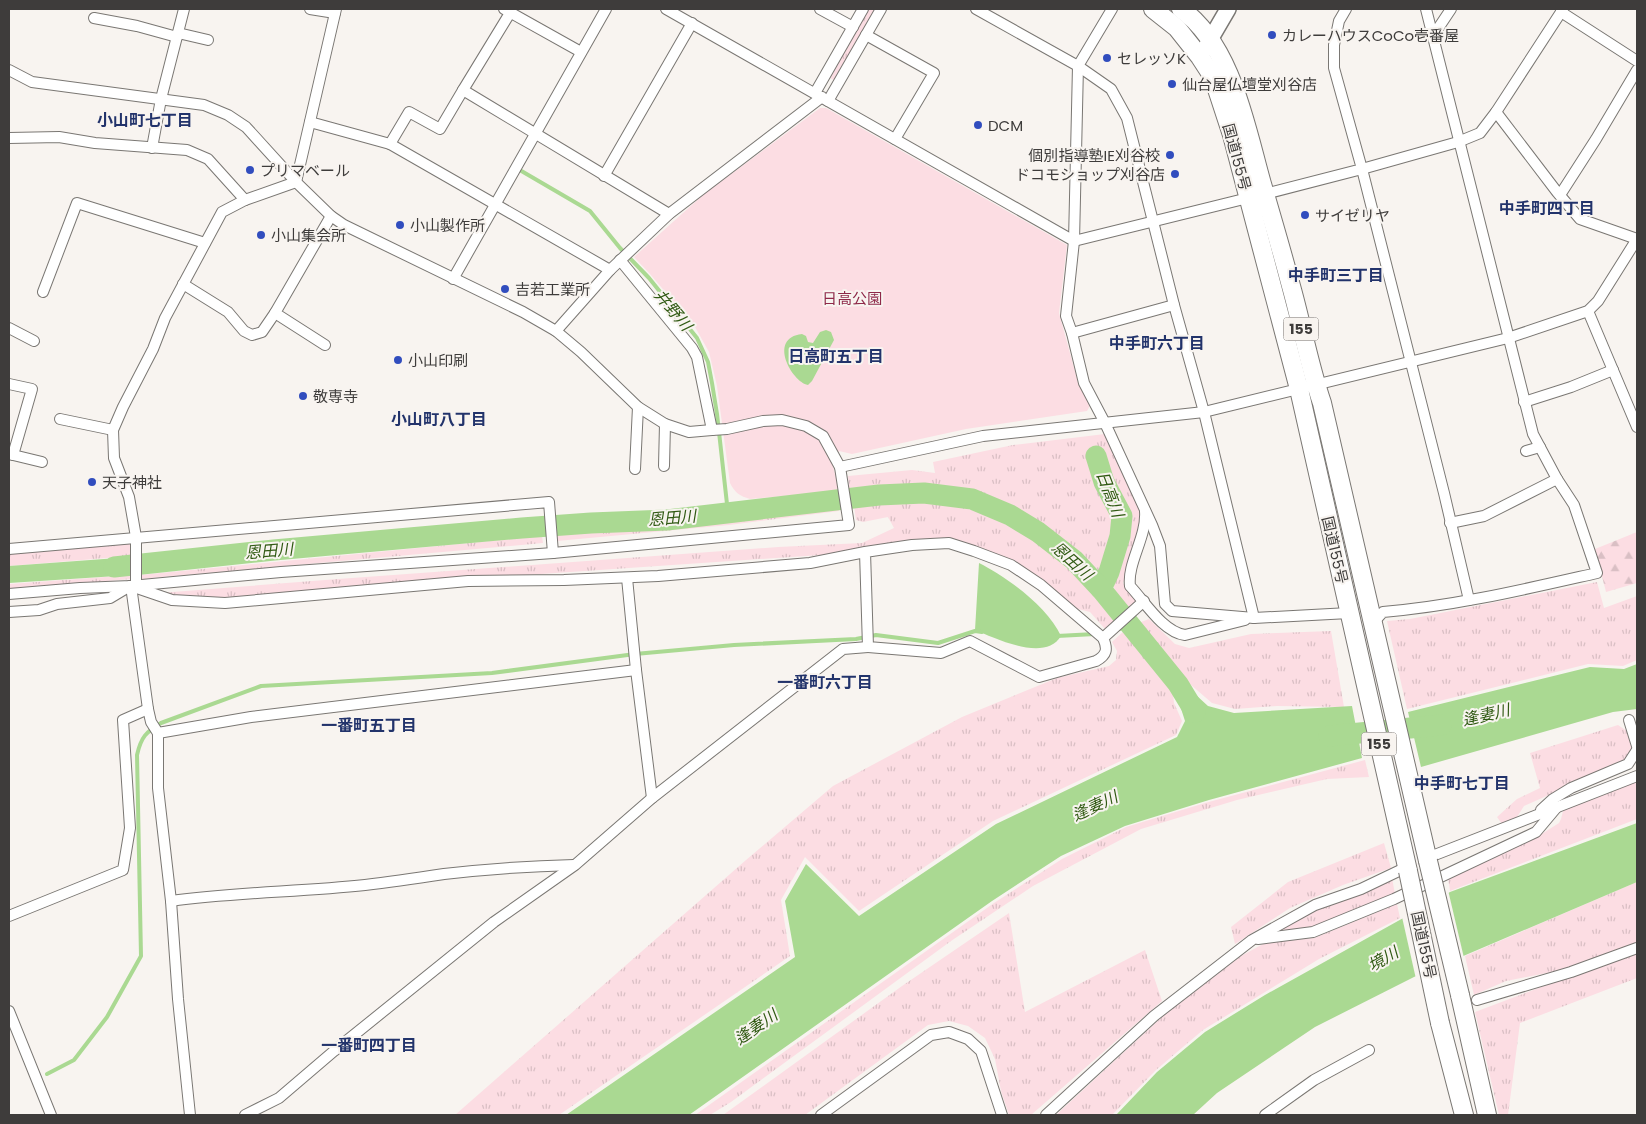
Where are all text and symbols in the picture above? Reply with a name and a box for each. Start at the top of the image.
place label: カレーハウスCoCo壱番屋 [1282,25,1459,46]
marker: カレーハウスCoCo壱番屋 [1266,29,1278,41]
place label: セレッソK [1117,48,1186,69]
marker: セレッソK [1101,52,1113,64]
place label: 仙台屋仏壇堂刈谷店 [1182,74,1317,95]
marker: 仙台屋仏壇堂刈谷店 [1166,78,1178,90]
district label: 小山町七丁目 [97,109,193,132]
place label: DCM [988,115,1023,136]
marker: DCM [972,119,984,131]
street label: 国道155号 [1218,121,1256,193]
place label: 個別指導塾IE刈谷校 [1029,145,1160,166]
marker: 個別指導塾IE刈谷校 [1164,149,1176,161]
place label: プリマベール [260,160,350,181]
marker: プリマベール [244,164,256,176]
place label: ドコモショップ刈谷店 [1015,164,1165,185]
marker: ドコモショップ刈谷店 [1169,168,1181,180]
district label: 中手町四丁目 [1499,197,1595,220]
place label: サイゼリヤ [1315,205,1390,226]
marker: サイゼリヤ [1299,209,1311,221]
place label: 小山製作所 [410,215,485,236]
marker: 小山製作所 [394,219,406,231]
place label: 小山集会所 [271,225,346,246]
marker: 小山集会所 [255,229,267,241]
district label: 中手町三丁目 [1288,264,1384,287]
place label: 吉若工業所 [515,279,590,300]
marker: 吉若工業所 [499,283,511,295]
water label: 井野川 [649,284,699,337]
park label: 日高公園 [822,288,882,309]
road number: 155 [1284,318,1318,340]
district label: 中手町六丁目 [1109,332,1205,355]
district label: 日高町五丁目 [788,345,884,368]
place label: 小山印刷 [408,350,468,371]
marker: 小山印刷 [392,354,404,366]
place label: 敬専寺 [313,386,358,407]
marker: 敬専寺 [297,390,309,402]
district label: 小山町八丁目 [391,408,487,431]
water label: 日高川 [1091,467,1130,522]
place label: 天子神社 [102,472,162,493]
marker: 天子神社 [86,476,98,488]
water label: 恩田川 [647,504,699,532]
street label: 国道155号 [1317,514,1353,586]
water label: 恩田川 [1046,536,1099,587]
water label: 恩田川 [244,537,296,565]
district label: 一番町六丁目 [777,671,873,694]
water label: 逢妻川 [1460,698,1514,732]
district label: 一番町五丁目 [321,714,417,737]
road number: 155 [1362,732,1396,756]
district label: 中手町七丁目 [1414,772,1510,795]
water label: 逢妻川 [1068,785,1123,827]
street label: 国道155号 [1407,909,1441,981]
water label: 境川 [1363,940,1404,977]
water label: 逢妻川 [730,1003,784,1050]
district label: 一番町四丁目 [321,1034,417,1057]

